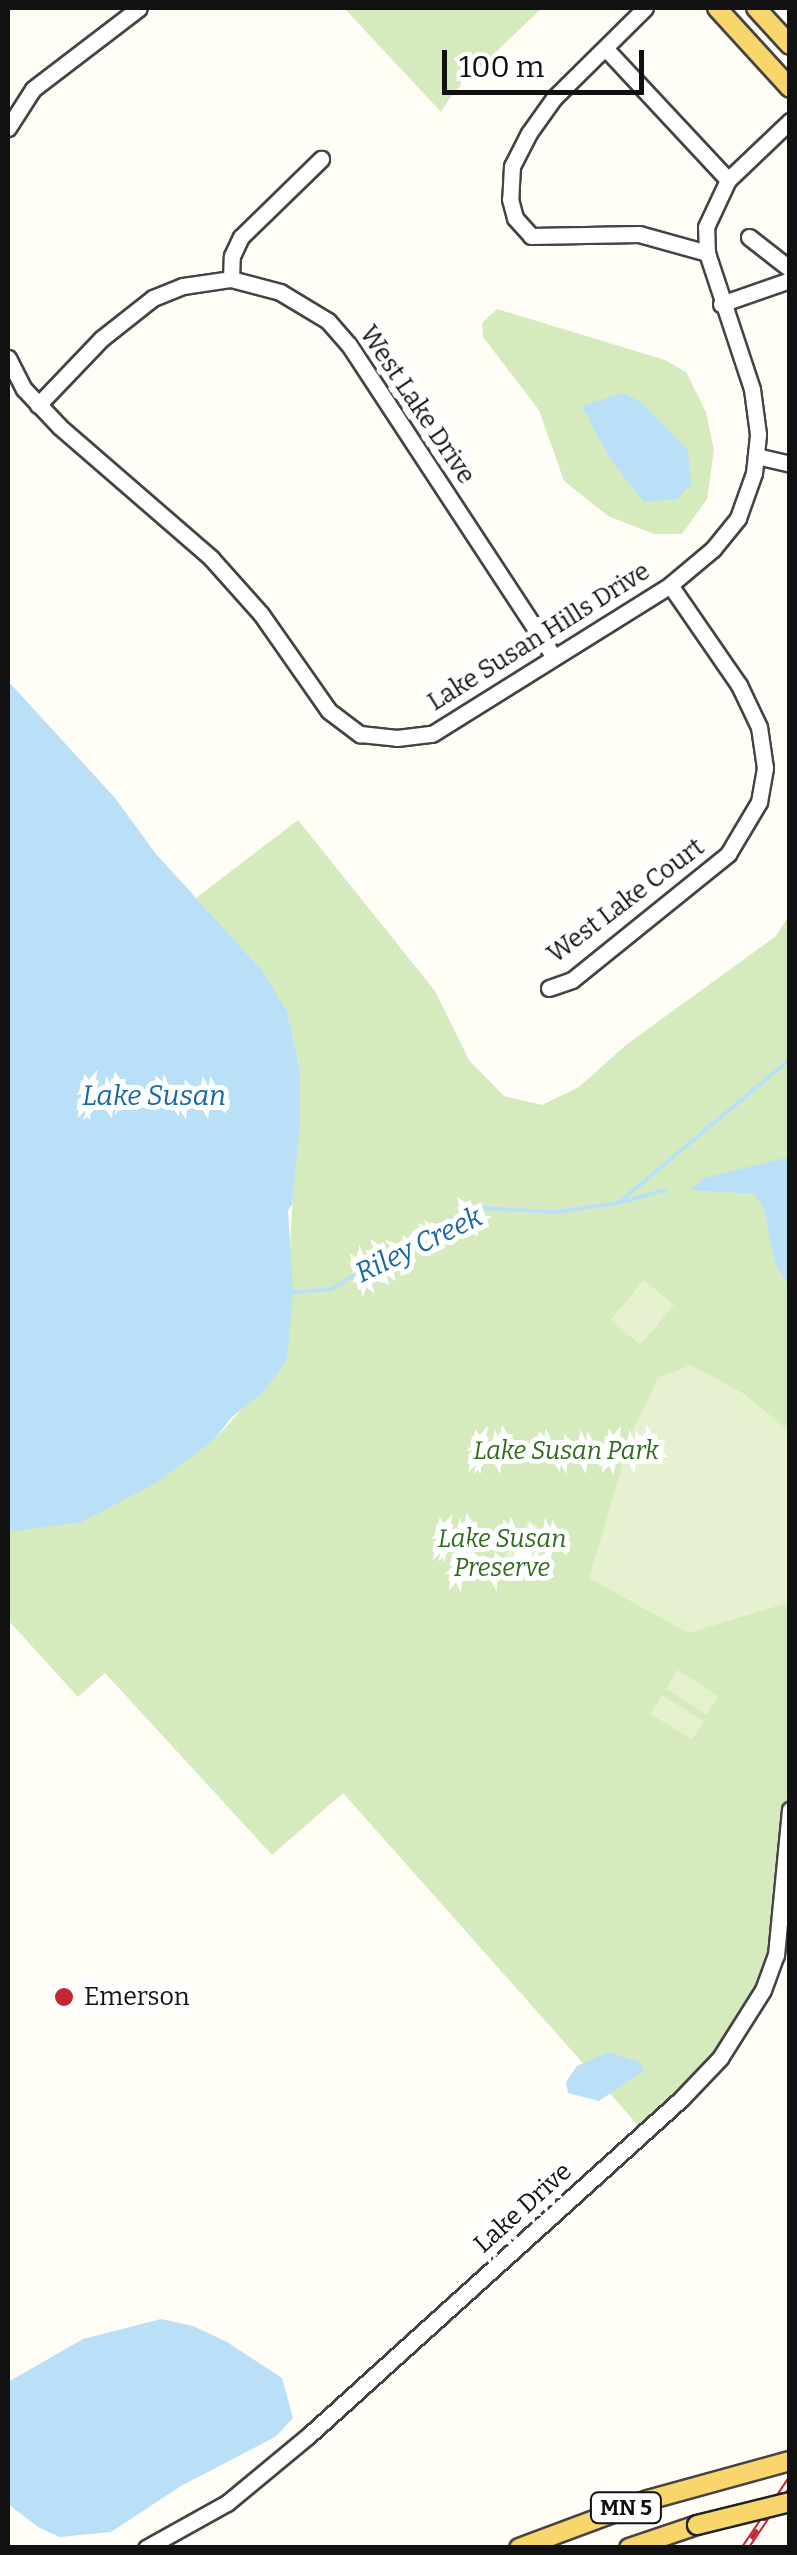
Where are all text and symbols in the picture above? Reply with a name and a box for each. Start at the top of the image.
scale bar [447,30,650,92]
text: 100 m [459,49,544,85]
street label: West Lake Drive [353,320,481,490]
street label: Lake Susan Hills Drive [423,556,655,718]
street label: West Lake Court [542,832,710,970]
water label: Lake Susan [82,1079,226,1113]
water label: Riley Creek [350,1200,488,1290]
park label: Lake Susan Park [473,1436,659,1466]
park label: Lake Susan Preserve [438,1525,566,1584]
place label: Emerson [84,1982,190,2012]
marker: Emerson [53,1986,75,2008]
street label: Lake Drive [468,2156,578,2260]
road number: MN 5 [588,2491,664,2525]

